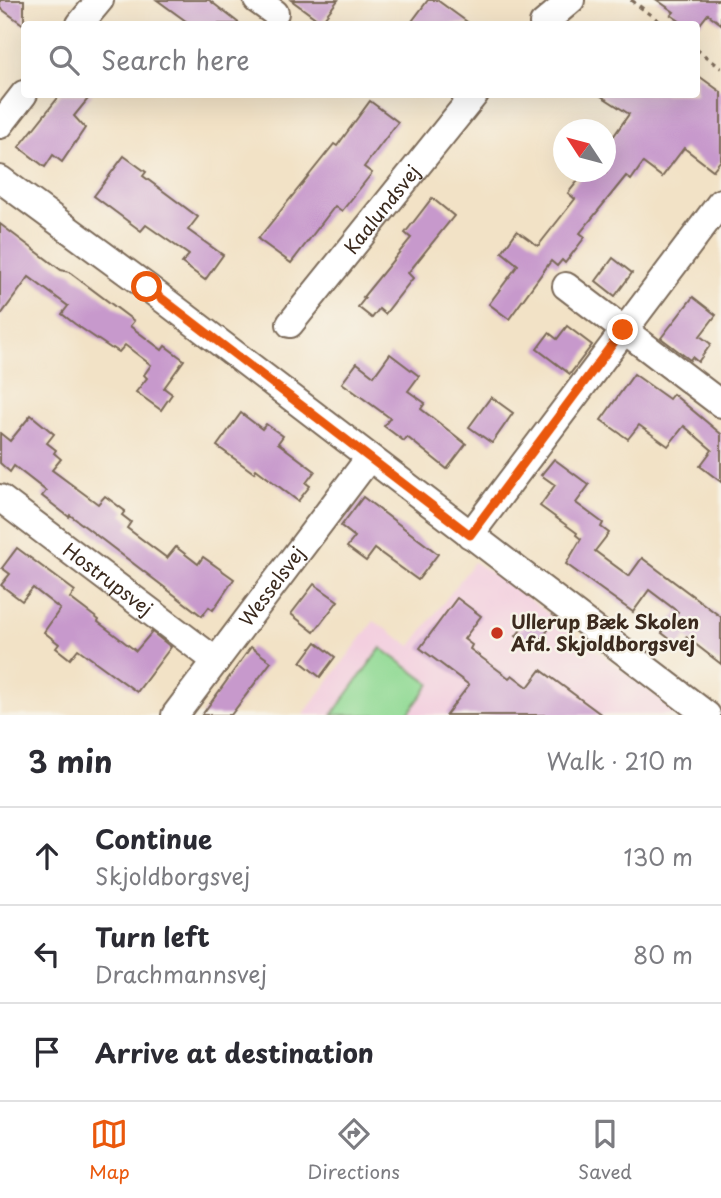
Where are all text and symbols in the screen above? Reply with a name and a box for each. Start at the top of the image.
search box [21,21,700,98]
text: Search here [101,40,250,79]
icon: search [45,41,83,79]
north arrow [553,119,616,182]
street label: Kaalundsvej [337,158,426,259]
route start [131,271,162,302]
route end [607,314,638,345]
street label: Hostrupsvej [58,535,159,622]
street label: Wesselsvej [232,540,311,632]
place label: Ullerup Bæk Skolen Afd. Skjoldborgsvej [510,607,699,657]
marker: Ullerup Bæk Skolen Afd. Skjoldborgsvej [489,625,505,641]
text: 3 min [28,738,113,783]
text: Walk · 210 m [546,743,693,778]
text: Continue [95,819,212,858]
icon: ahead [28,837,66,875]
text: 130 m [623,839,693,874]
text: Skjoldborgsvej [95,858,250,893]
text: Turn left [95,917,210,956]
icon: left [28,935,66,973]
text: 80 m [633,937,693,972]
text: Drachmannsvej [95,956,267,991]
icon: arrive [28,1033,66,1071]
text: Arrive at destination [95,1033,374,1072]
tab: Map [89,1115,130,1185]
tab: Directions [308,1115,400,1185]
tab: Saved [578,1115,632,1185]

